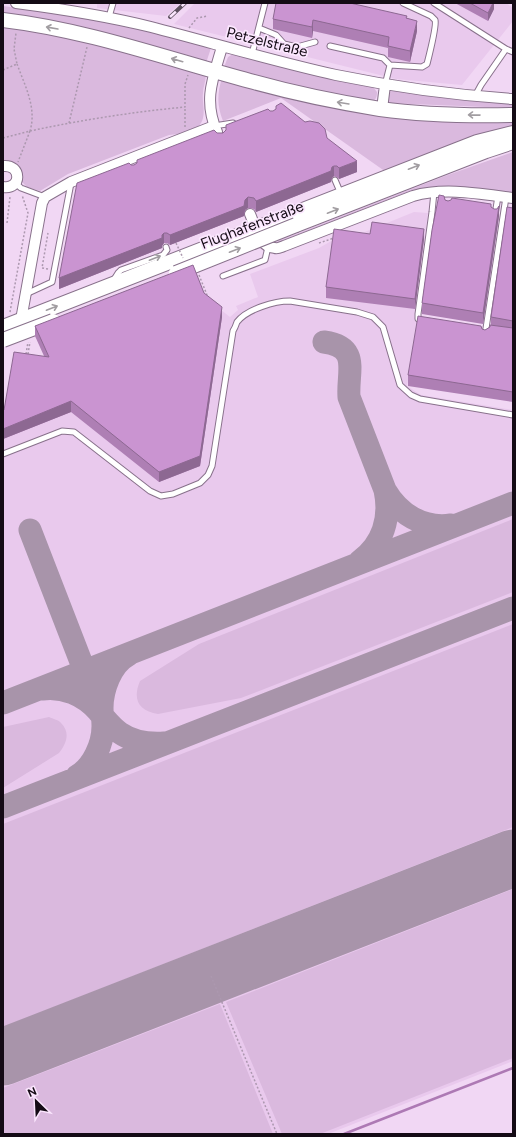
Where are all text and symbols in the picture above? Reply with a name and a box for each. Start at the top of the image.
one-way arrow [45,23,58,31]
street label: Petzelstraße [224,23,310,61]
one-way arrow [171,56,184,64]
one-way arrow [337,98,350,106]
one-way arrow [468,111,481,119]
one-way arrow [408,162,420,170]
street label: Flughafenstraße [198,197,306,253]
one-way arrow [326,207,338,215]
one-way arrow [229,245,241,253]
one-way arrow [148,253,160,261]
one-way arrow [46,304,58,312]
north arrow [16,1081,56,1121]
text: N [26,1085,39,1100]

